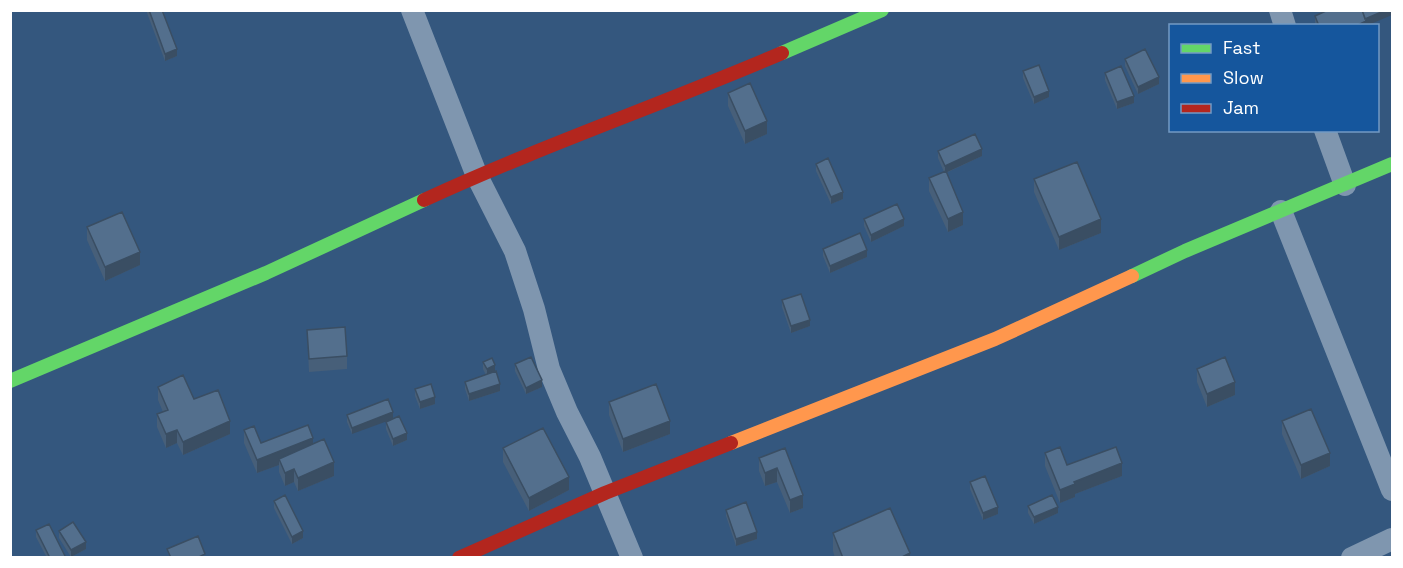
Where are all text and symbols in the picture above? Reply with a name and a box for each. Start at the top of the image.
legend [1169,24,1379,132]
text: Fast [1223,36,1260,59]
text: Slow [1223,66,1264,89]
text: Jam [1223,96,1259,119]

